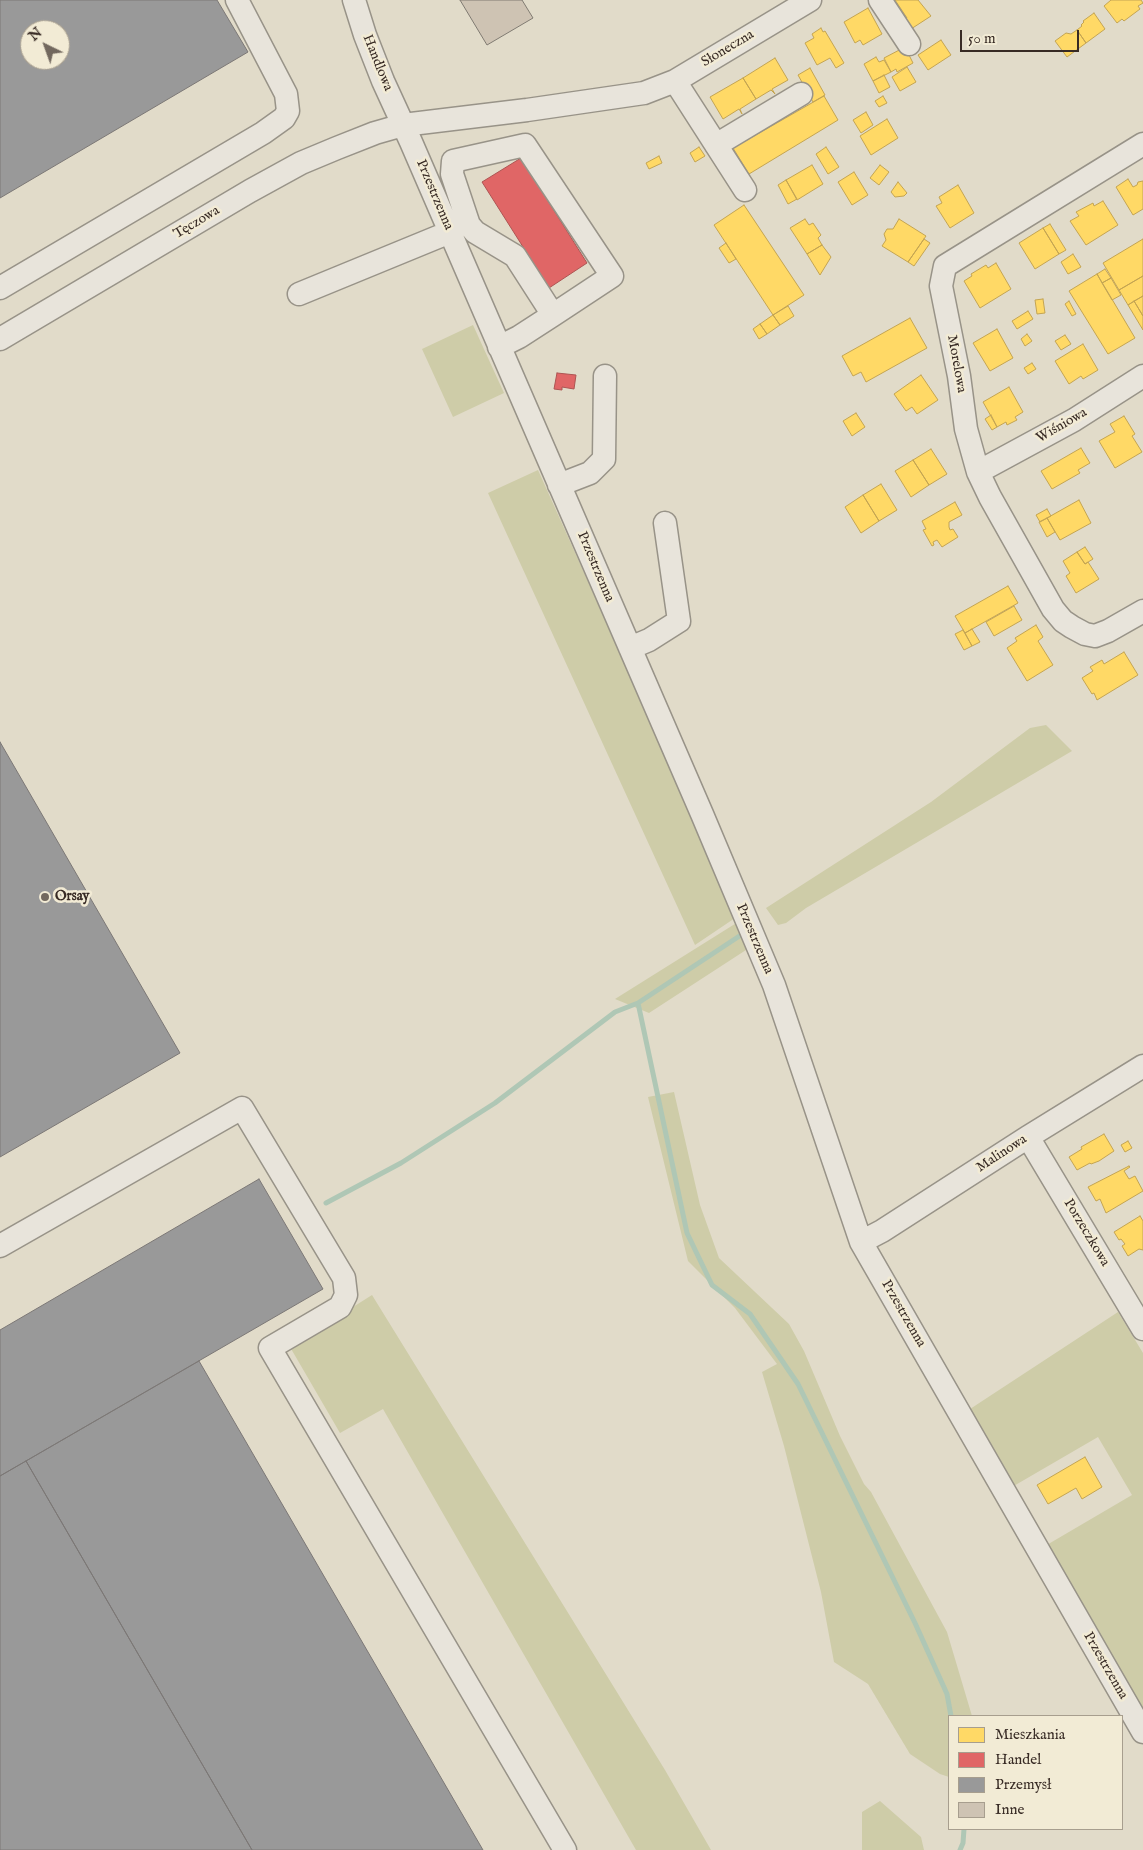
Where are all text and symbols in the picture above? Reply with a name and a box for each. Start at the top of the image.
north arrow [20,20,70,70]
scale bar [963,20,1082,52]
text: N [25,24,46,45]
street label: Słoneczna [699,27,757,71]
text: 50 m [968,29,996,48]
street label: Handlowa [358,32,396,94]
street label: Przestrzenna [412,157,456,233]
street label: Tęczowa [171,203,223,243]
street label: Morelowa [943,334,969,394]
street label: Wiśniowa [1034,405,1090,447]
street label: Przestrzenna [573,529,617,605]
place label: Orsay [55,889,89,905]
marker: Orsay [39,891,51,903]
street label: Przestrzenna [732,901,776,977]
street label: Malinowa [974,1131,1030,1177]
street label: Porzeczkowa [1059,1196,1113,1270]
street label: Przestrzenna [877,1277,929,1351]
street label: Przestrzenna [1079,1629,1131,1703]
legend [948,1715,1123,1830]
text: Mieszkania [995,1725,1065,1744]
text: Handel [995,1750,1041,1769]
text: Przemysł [995,1775,1051,1794]
text: Inne [995,1800,1024,1819]

